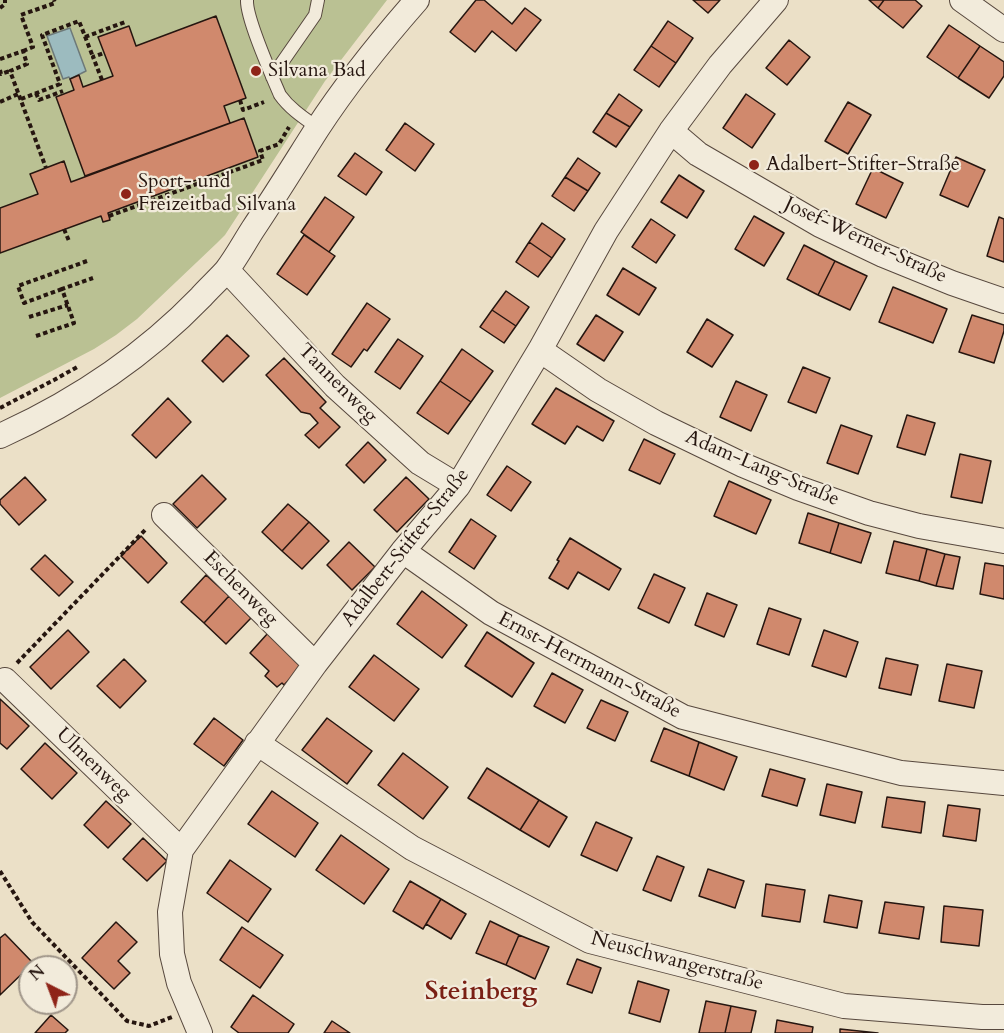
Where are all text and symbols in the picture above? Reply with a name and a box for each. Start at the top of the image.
place label: Silvana Bad [268,59,366,83]
marker: Silvana Bad [249,64,263,78]
place label: Adalbert-Stifter-Straße [766,153,960,177]
marker: Adalbert-Stifter-Straße [747,158,761,172]
place label: Sport- und Freizeitbad Silvana [138,170,296,217]
marker: Sport- und Freizeitbad Silvana [119,187,133,201]
street label: Josef-Werner-Straße [780,193,950,289]
street label: Tannenweg [292,339,382,429]
street label: Adam-Lang-Straße [681,426,843,512]
street label: Adalbert-Stifter-Straße [337,464,475,632]
street label: Eschenweg [198,547,282,631]
street label: Ernst-Herrmann-Straße [493,608,685,724]
street label: Ulmenweg [50,723,136,807]
street label: Neuschwangerstraße [588,927,766,997]
north arrow [18,955,78,1015]
text: N [25,960,50,986]
district label: Steinberg [425,977,537,1009]

